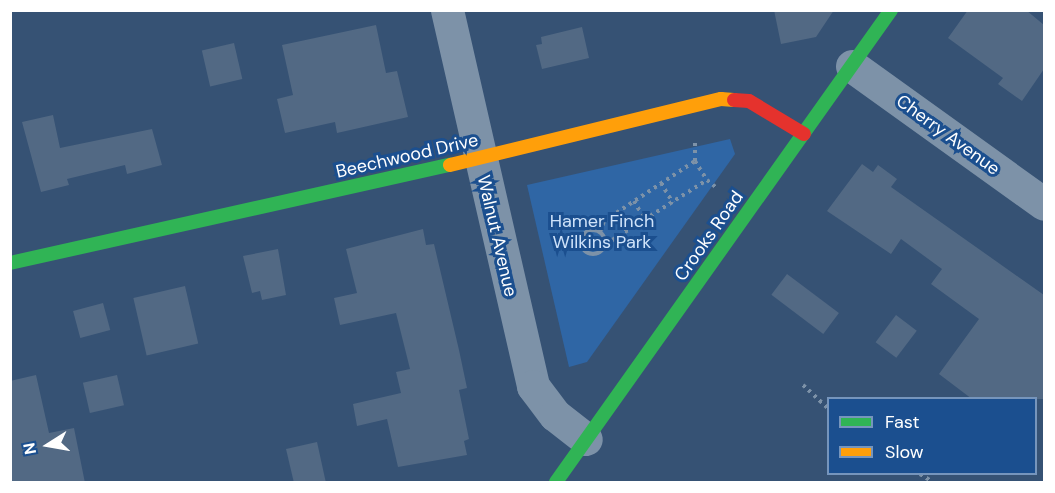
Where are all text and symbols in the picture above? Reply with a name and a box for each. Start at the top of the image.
street label: Cherry Avenue [892,90,1004,180]
street label: Beechwood Drive [334,129,480,183]
street label: Walnut Avenue [473,173,521,299]
street label: Crooks Road [670,187,748,285]
park label: Hamer Finch Wilkins Park [550,211,654,254]
legend [827,397,1037,475]
text: Fast [885,410,920,434]
north arrow [18,415,78,475]
text: Slow [885,440,924,464]
text: N [18,441,41,456]

